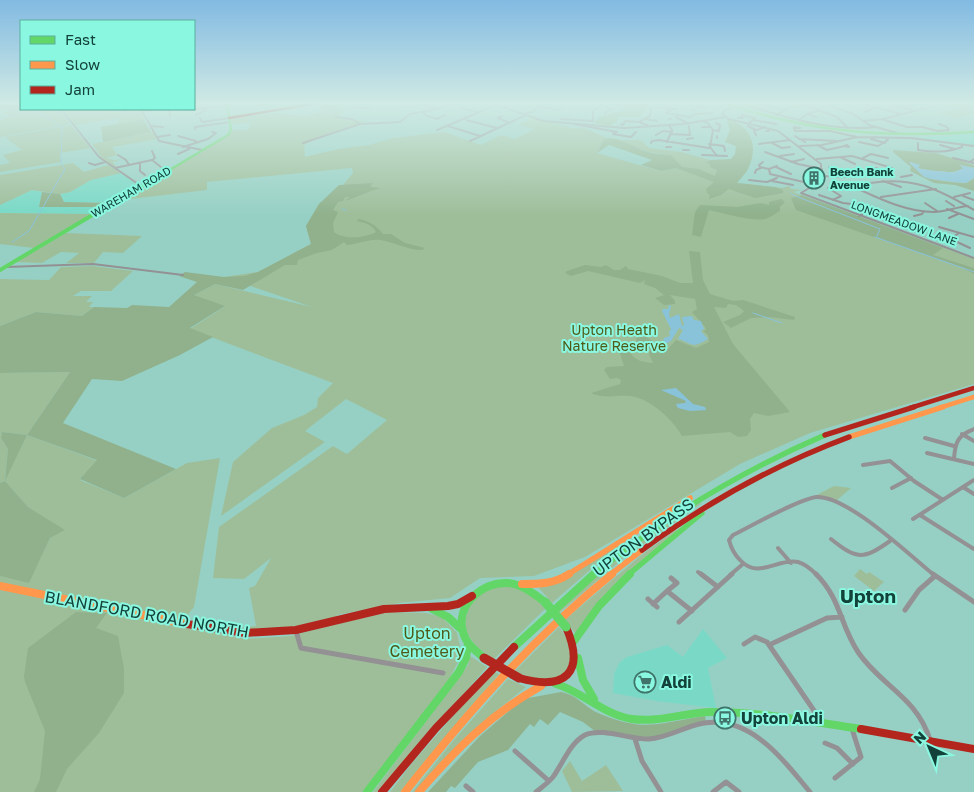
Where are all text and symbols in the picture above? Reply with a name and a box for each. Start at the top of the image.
legend [20,20,195,110]
text: Fast [65,30,96,48]
text: Slow [65,55,100,73]
text: Jam [65,80,95,98]
street label: WAREHAM ROAD [89,163,173,220]
place label: Beech Bank Avenue [830,165,894,191]
building icon: Beech Bank Avenue [802,166,826,190]
street label: LONGMEADOW LANE [849,197,959,248]
park label: Upton Heath Nature Reserve [562,321,666,354]
street label: UPTON BYPASS [589,494,697,580]
district label: Upton [840,584,896,607]
street label: BLANDFORD ROAD NORTH [43,586,251,642]
park label: Upton Cemetery [390,623,465,661]
supermarket icon: Aldi [633,670,657,694]
place label: Aldi [661,672,692,692]
bus stop icon: Upton Aldi [713,706,737,730]
place label: Upton Aldi [741,708,823,728]
north arrow [904,722,954,772]
text: N [910,727,929,747]

